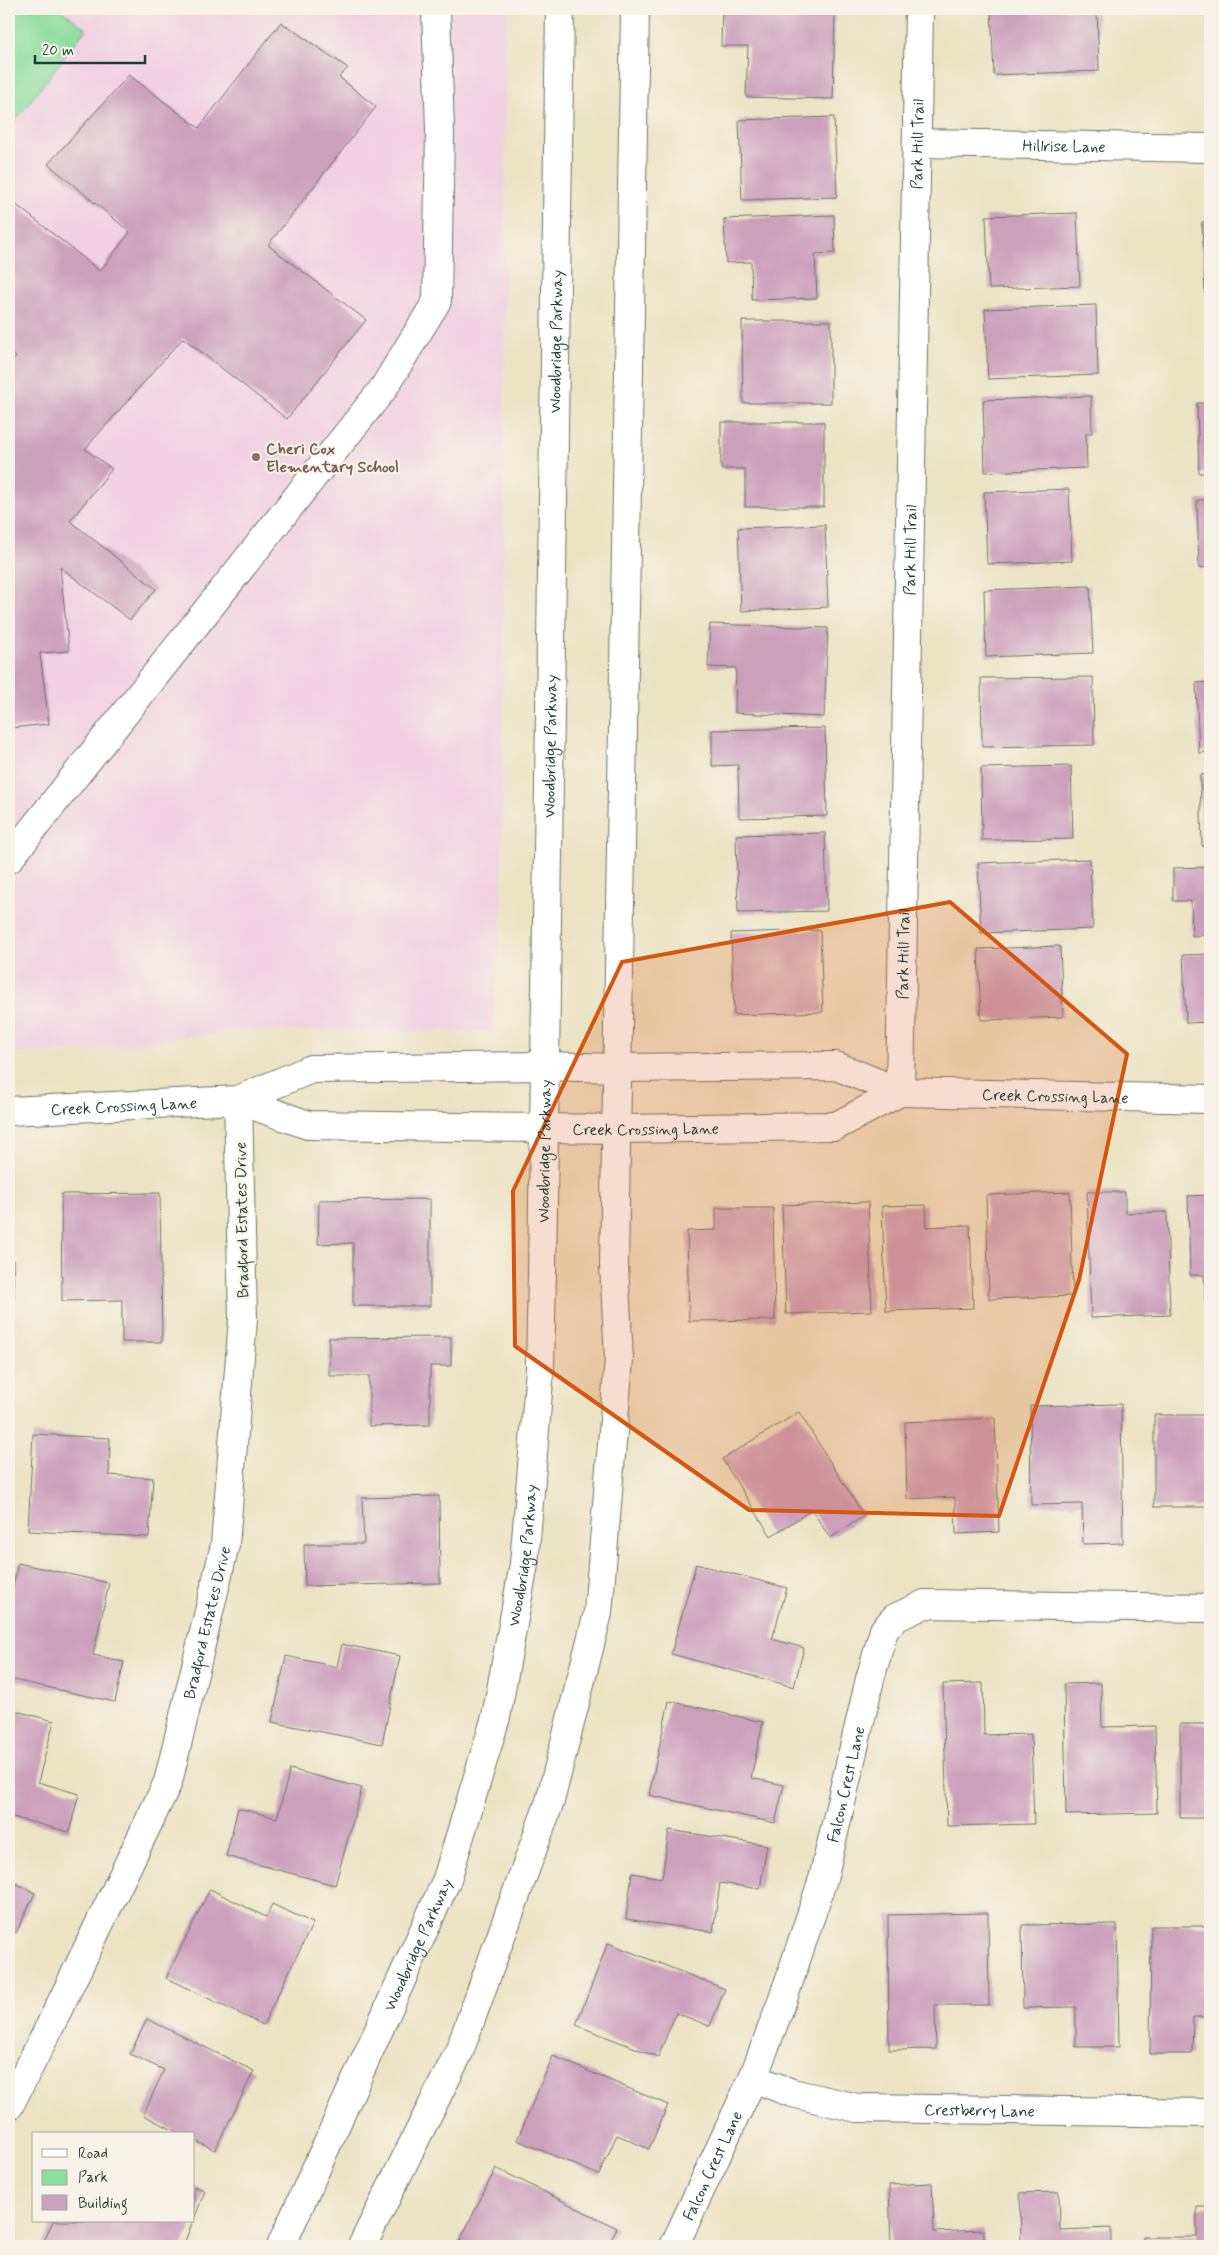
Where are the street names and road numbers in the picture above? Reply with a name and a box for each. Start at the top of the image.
street label: Park Hill Trail [907,99,929,190]
street label: Hillrise Lane [1022,136,1106,158]
street label: Woodbridge Parkway [545,270,568,413]
street label: Park Hill Trail [900,505,922,596]
street label: Woodbridge Parkway [539,674,563,818]
street label: Park Hill Trail [893,909,915,1000]
street label: Woodbridge Parkway [534,1079,557,1223]
street label: Creek Crossing Lane [982,1085,1129,1109]
street label: Creek Crossing Lane [50,1093,198,1121]
street label: Creek Crossing Lane [572,1119,719,1141]
street label: Bradford Estates Drive [231,1142,256,1298]
street label: Woodbridge Parkway [504,1483,542,1628]
street label: Bradford Estates Drive [179,1544,236,1701]
street label: Falcon Crest Lane [823,1724,871,1845]
street label: Woodbridge Parkway [380,1875,458,2015]
street label: Crestberry Lane [924,2100,1035,2123]
street label: Falcon Crest Lane [678,2108,748,2224]

